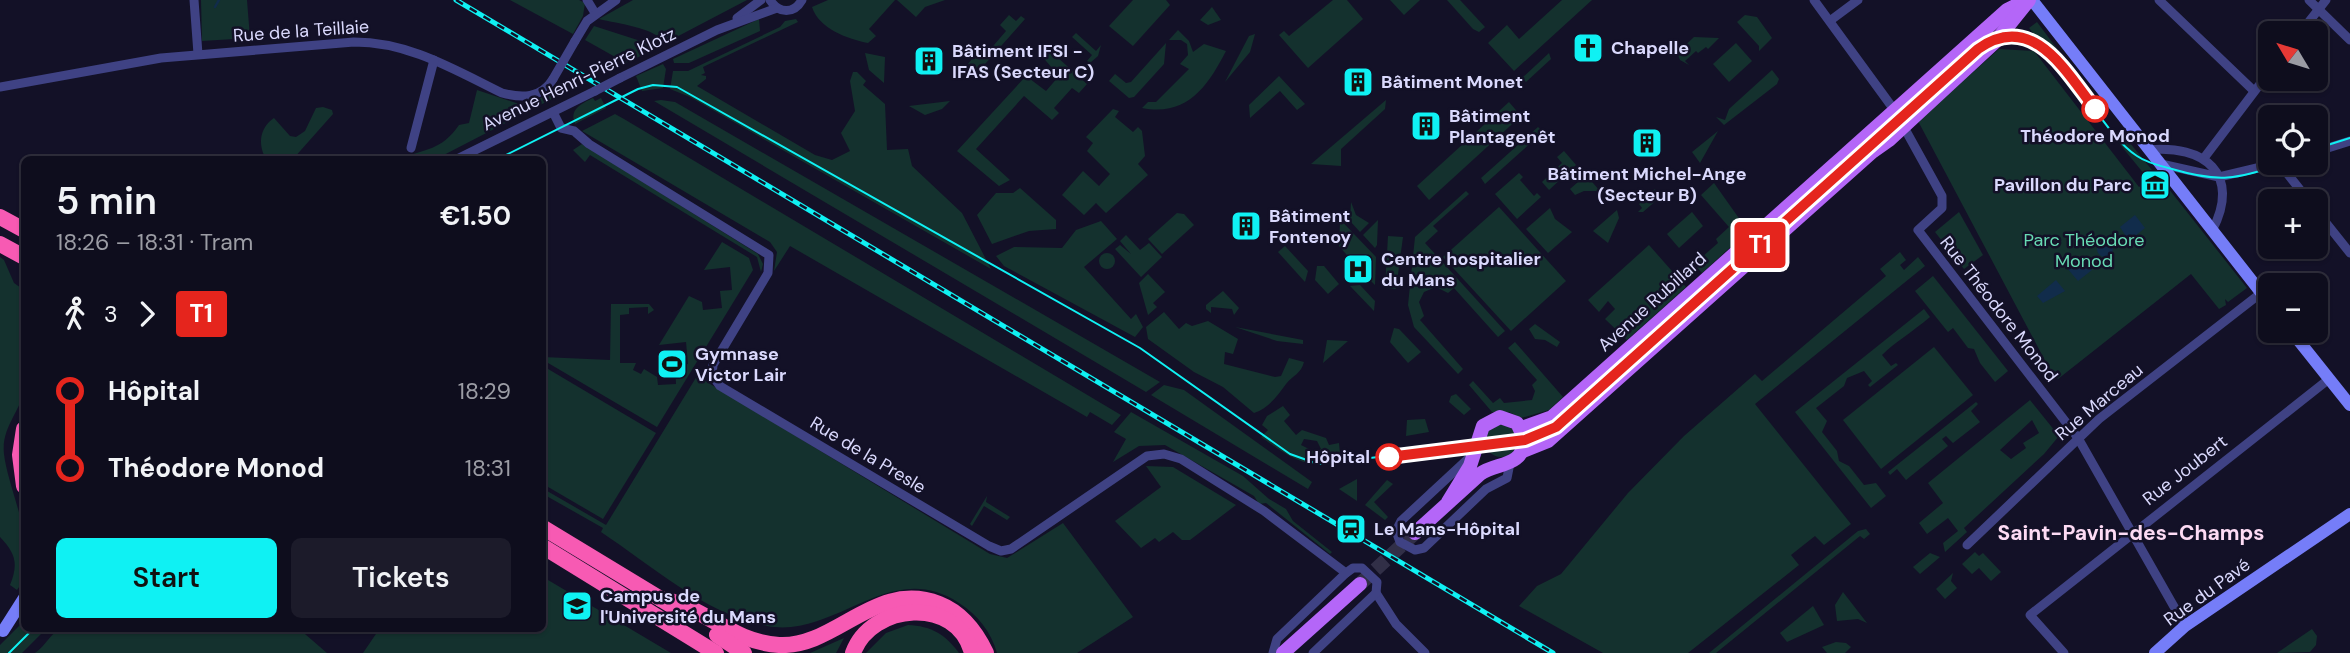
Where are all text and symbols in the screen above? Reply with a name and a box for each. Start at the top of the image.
street label: Rue de la Teillaie [232,14,370,48]
north arrow [2258,21,2328,91]
map controls [2258,21,2328,343]
street label: Avenue Henri-Pierre Klotz [478,22,680,136]
church icon: Chapelle [1571,31,1605,65]
place label: Chapelle [1611,36,1689,60]
place label: Bâtiment IFSI - IFAS (Secteur C) [952,39,1094,84]
building icon: Bâtiment IFSI - IFAS (Secteur C) [912,44,946,78]
building icon: Bâtiment Monet [1341,65,1375,99]
place label: Bâtiment Monet [1381,70,1523,94]
marker: Théodore Monod [2082,96,2108,122]
place label: Bâtiment Plantagenêt [1449,104,1556,149]
button: locate [2258,105,2328,175]
building icon: Bâtiment Plantagenêt [1409,109,1443,143]
place label: Théodore Monod [2020,124,2170,148]
building icon: Bâtiment Michel-Ange (Secteur B) [1630,126,1664,160]
place label: Bâtiment Michel-Ange (Secteur B) [1547,162,1747,207]
museum icon: Pavillon du Parc [2138,168,2172,202]
place label: Pavillon du Parc [1994,173,2132,197]
text: 5 min [56,176,157,226]
button: + [2258,189,2328,259]
text: €1.50 [440,199,511,233]
place label: Bâtiment Fontenoy [1269,204,1351,249]
building icon: Bâtiment Fontenoy [1229,209,1263,243]
line badge: T1 [1728,222,1792,268]
text: 18:26 – 18:31 · Tram [56,227,253,257]
park label: Parc Théodore Monod [2023,228,2145,273]
text: T1 [1748,229,1772,260]
street label: Rue Théodore Monod [1935,231,2063,387]
place label: Centre hospitalier du Mans [1381,247,1541,292]
street label: Avenue Rubillard [1593,247,1711,357]
hospital icon: Centre hospitalier du Mans [1341,252,1375,286]
button: − [2258,273,2328,343]
icon: walk [56,295,94,333]
icon: forward [128,295,166,333]
text: T1 [190,298,213,329]
text: 3 [104,299,118,329]
place label: Gymnase Victor Lair [695,342,786,387]
sports icon: Gymnase Victor Lair [655,347,689,381]
street label: Rue Marceau [2050,358,2148,446]
text: Hôpital [108,374,200,408]
text: 18:29 [458,376,511,406]
street label: Rue de la Presle [806,411,930,499]
street label: Rue Joubert [2138,429,2232,511]
marker: Hôpital [1376,444,1402,470]
place label: Hôpital [1306,445,1370,469]
text: Théodore Monod [108,451,324,485]
text: 18:31 [465,453,511,483]
station icon: Le Mans-Hôpital [1334,512,1368,546]
place label: Le Mans-Hôpital [1374,517,1520,541]
district label: Saint-Pavin-des-Champs [1998,519,2264,547]
button: Start [56,538,277,618]
button: Tickets [291,538,511,618]
street label: Rue du Pavé [2159,553,2255,631]
place label: Campus de l'Université du Mans [600,584,776,629]
school or university icon: Campus de l'Université du Mans [560,589,594,623]

